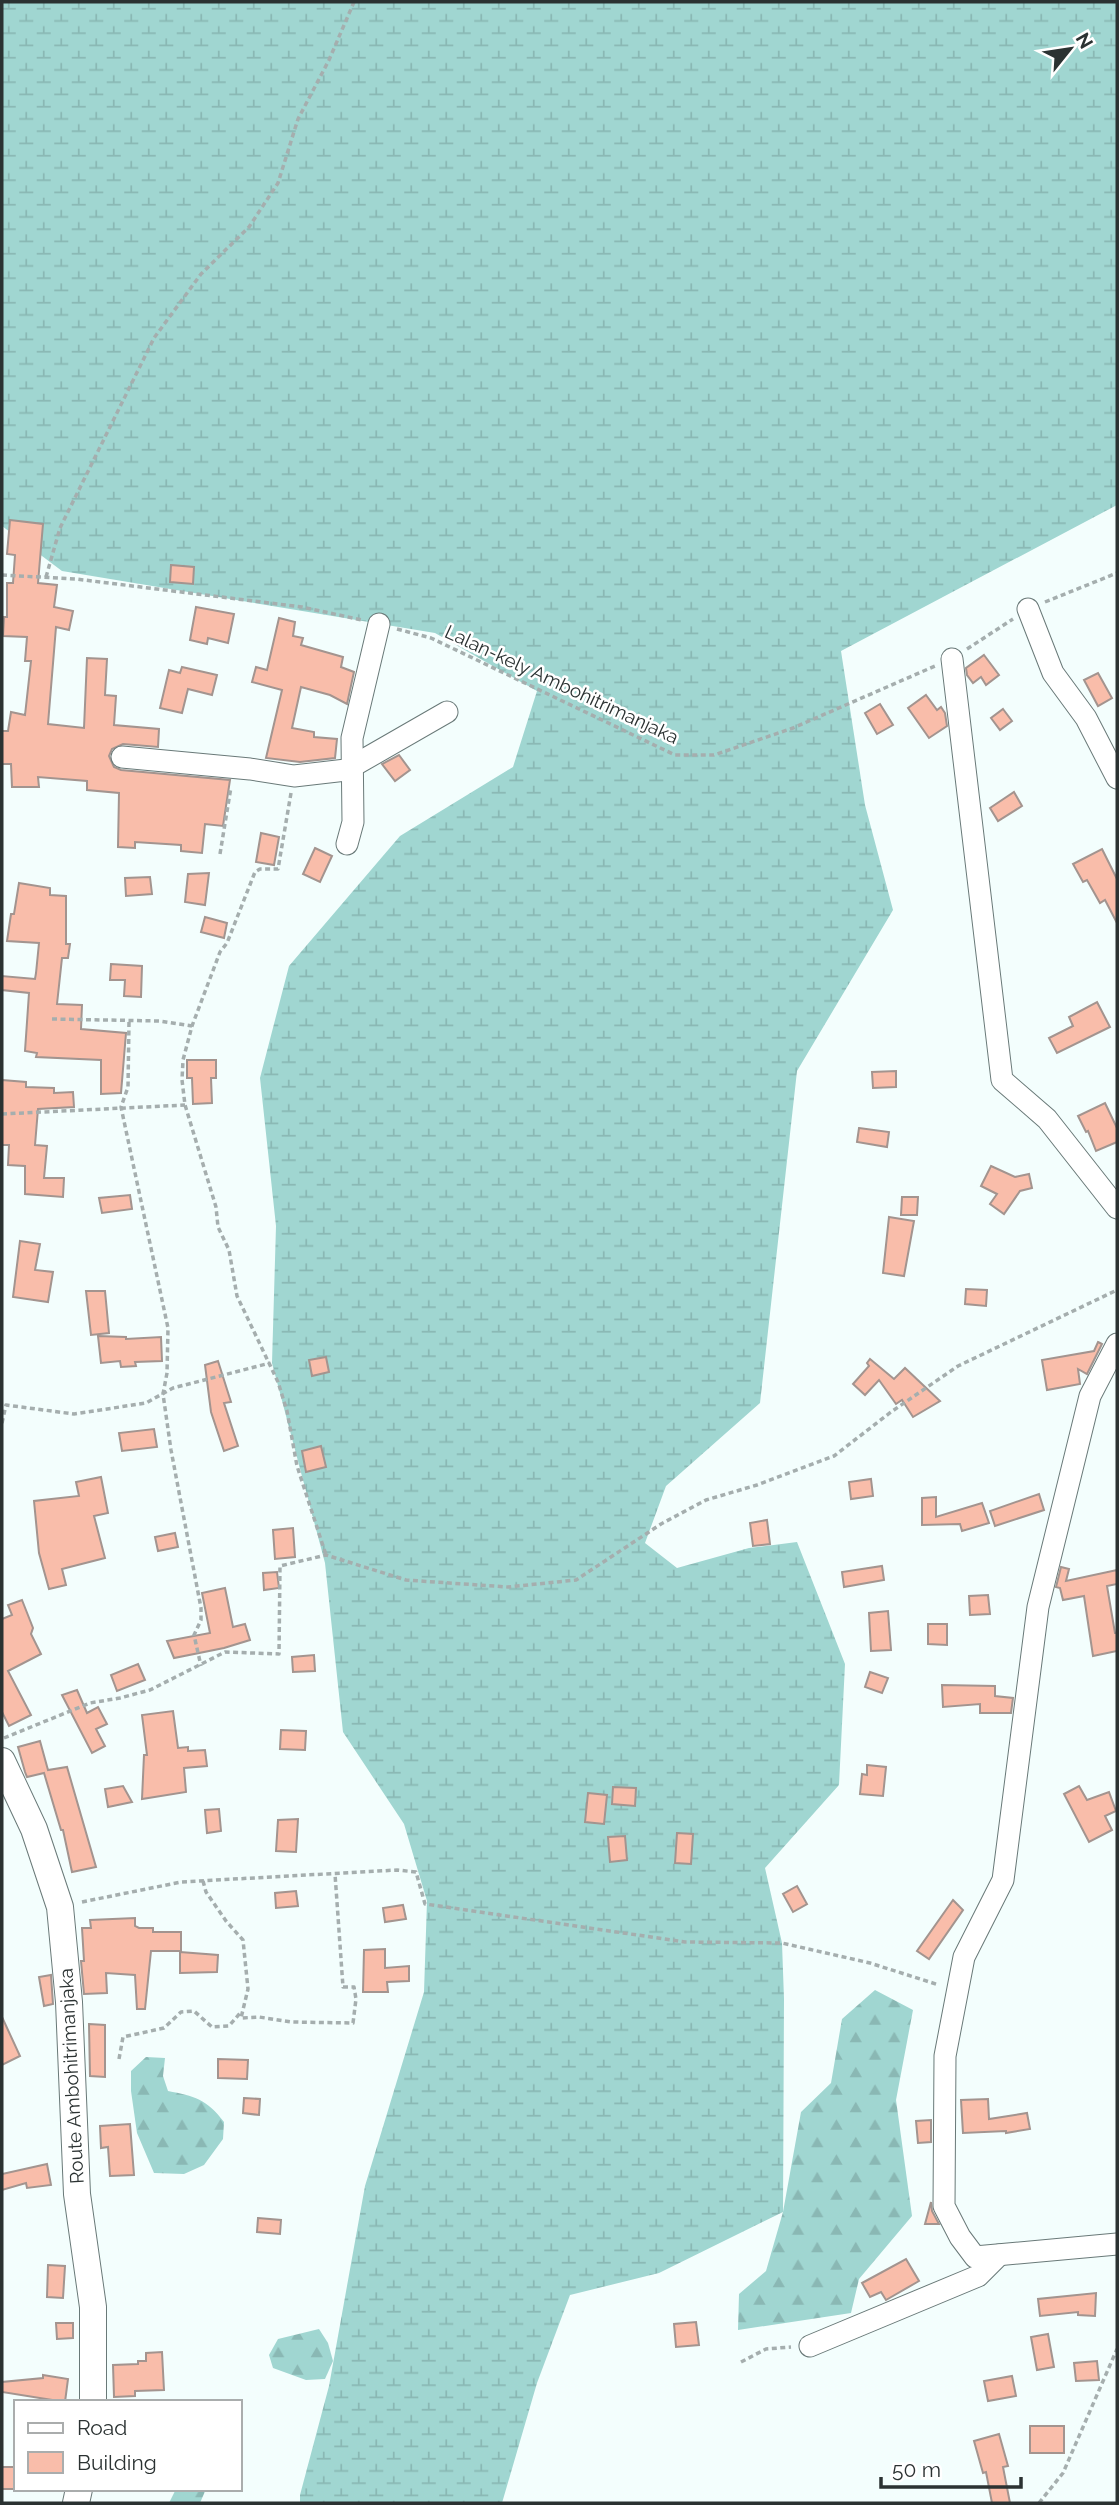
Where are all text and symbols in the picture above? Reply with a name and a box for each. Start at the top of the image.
north arrow [1035,14,1105,84]
text: N [1072,29,1098,52]
street label: Lalan-kely Ambohitrimanjaka [442,620,682,748]
street label: Route Ambohitrimanjaka [54,1968,88,2184]
legend [14,2400,242,2491]
text: Road [77,2415,127,2440]
scale bar [881,2446,1021,2490]
text: Building [77,2450,157,2475]
text: 50 m [892,2457,941,2482]

